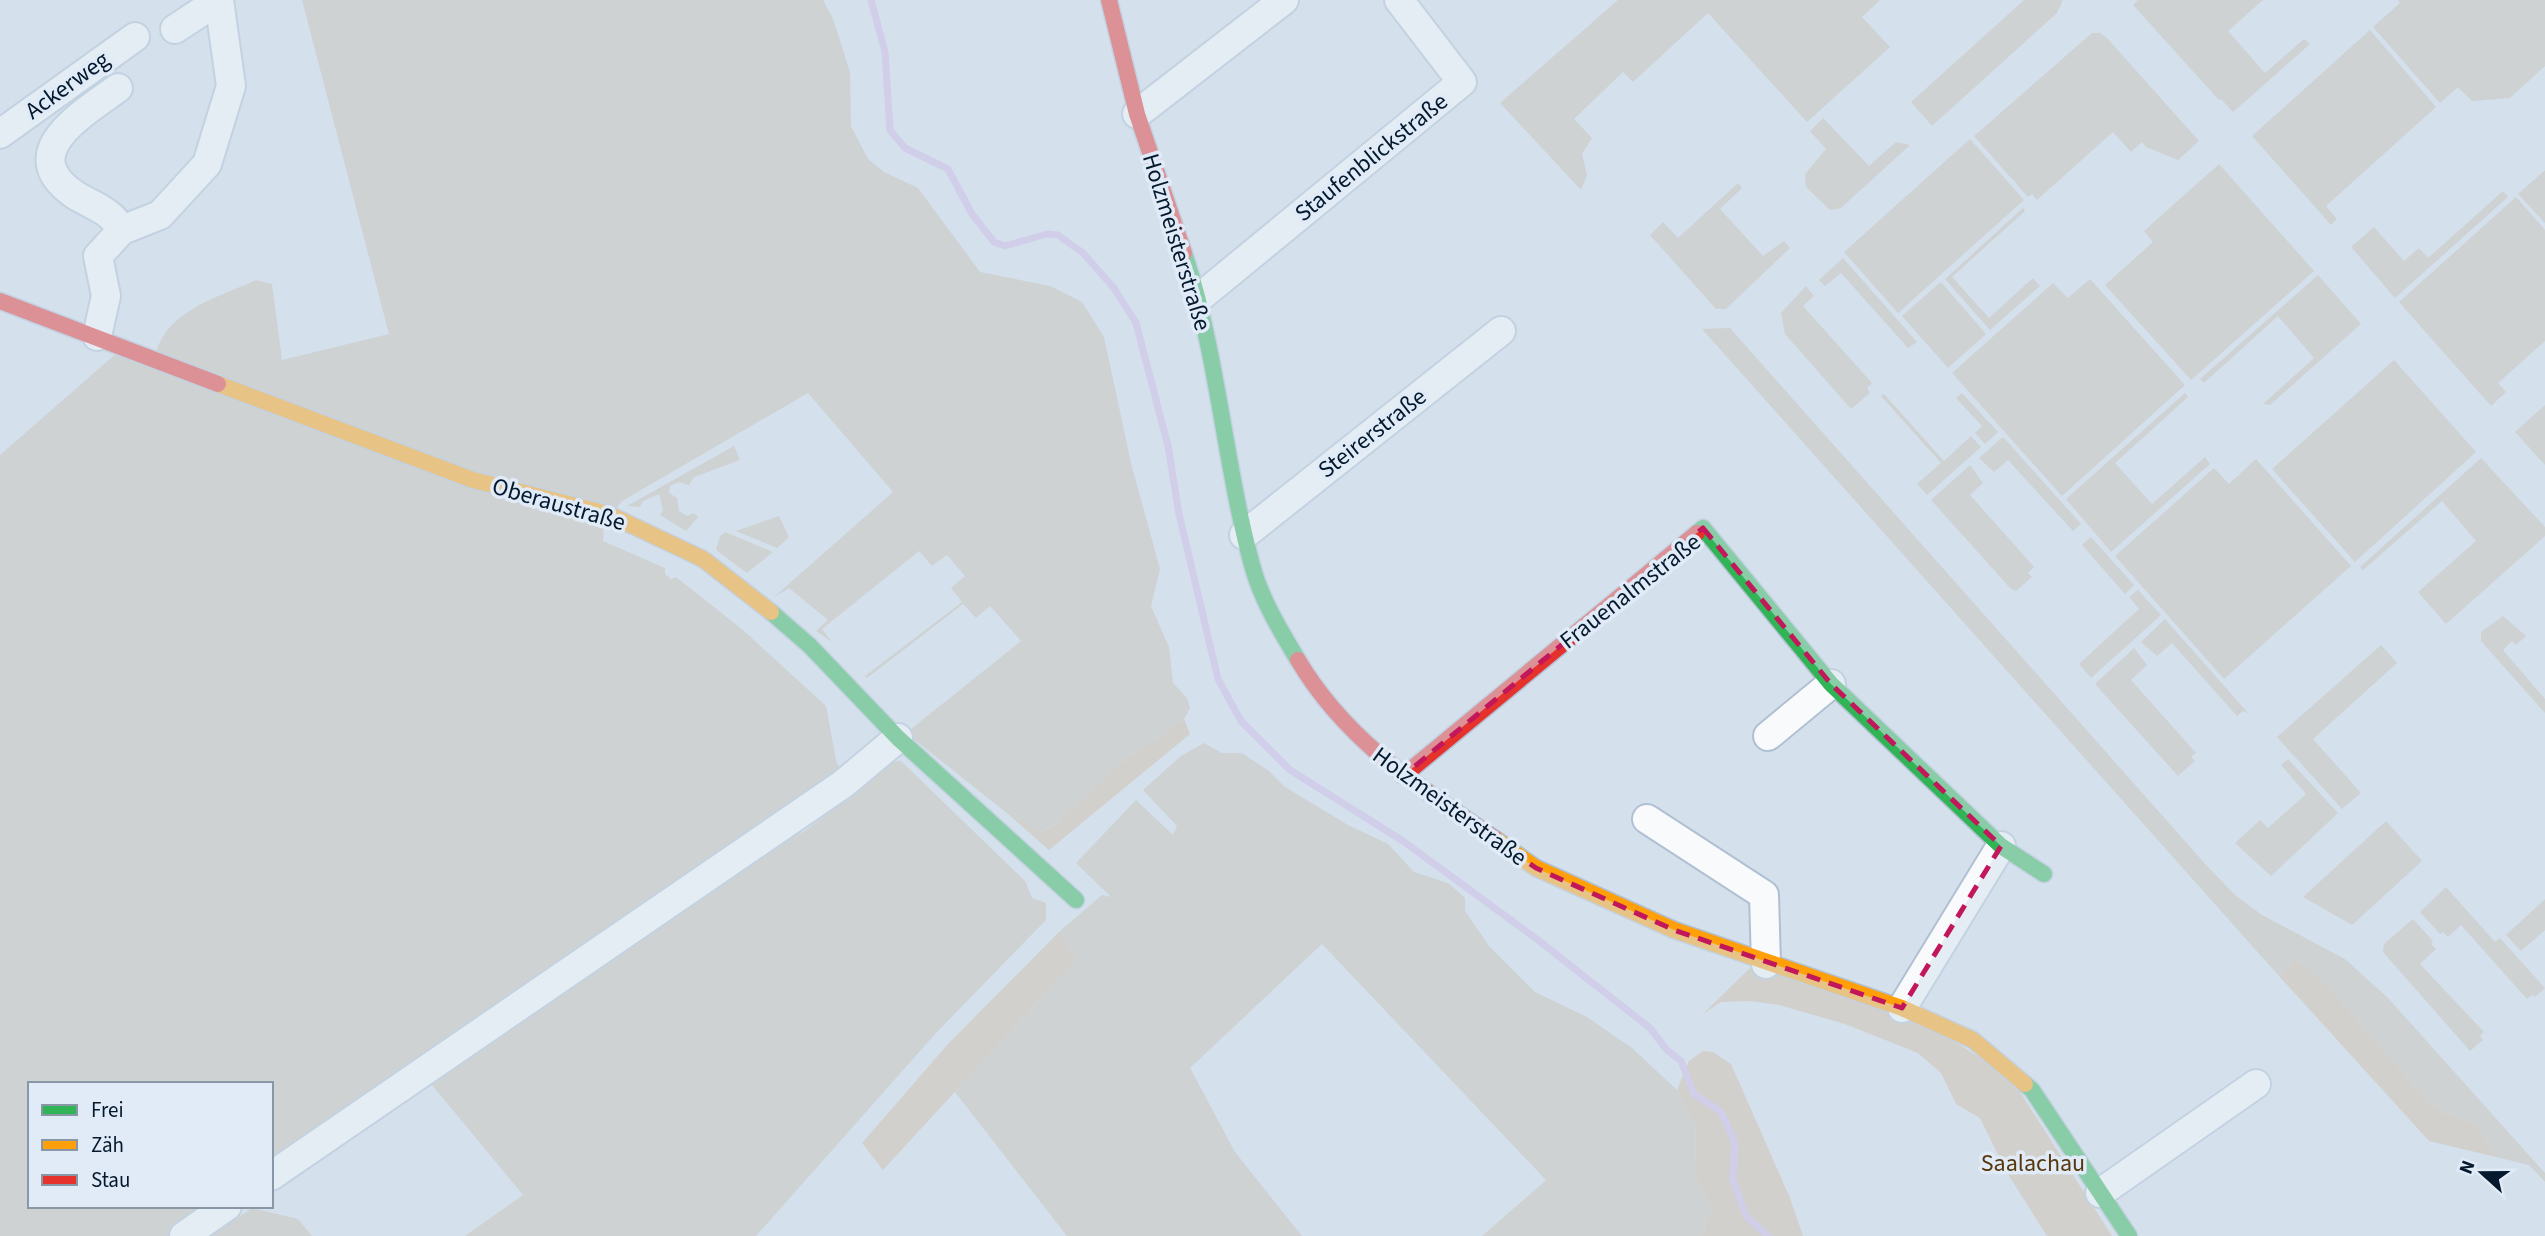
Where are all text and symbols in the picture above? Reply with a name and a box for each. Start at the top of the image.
street label: Ackerweg [18,43,117,128]
street label: Staufenblickstraße [1287,85,1455,230]
street label: Holzmeisterstraße [1133,149,1220,335]
street label: Steirerstraße [1311,380,1434,487]
street label: Oberaustraße [488,469,630,540]
street label: Frauenalmstraße [1552,525,1708,658]
street label: Holzmeisterstraße [1365,738,1534,874]
legend [28,1082,273,1208]
text: Frei [91,1095,124,1125]
text: Zäh [91,1130,124,1160]
north arrow [2447,1138,2517,1208]
park label: Saalachau [1981,1146,2085,1181]
text: N [2453,1157,2482,1178]
text: Stau [91,1165,130,1195]

